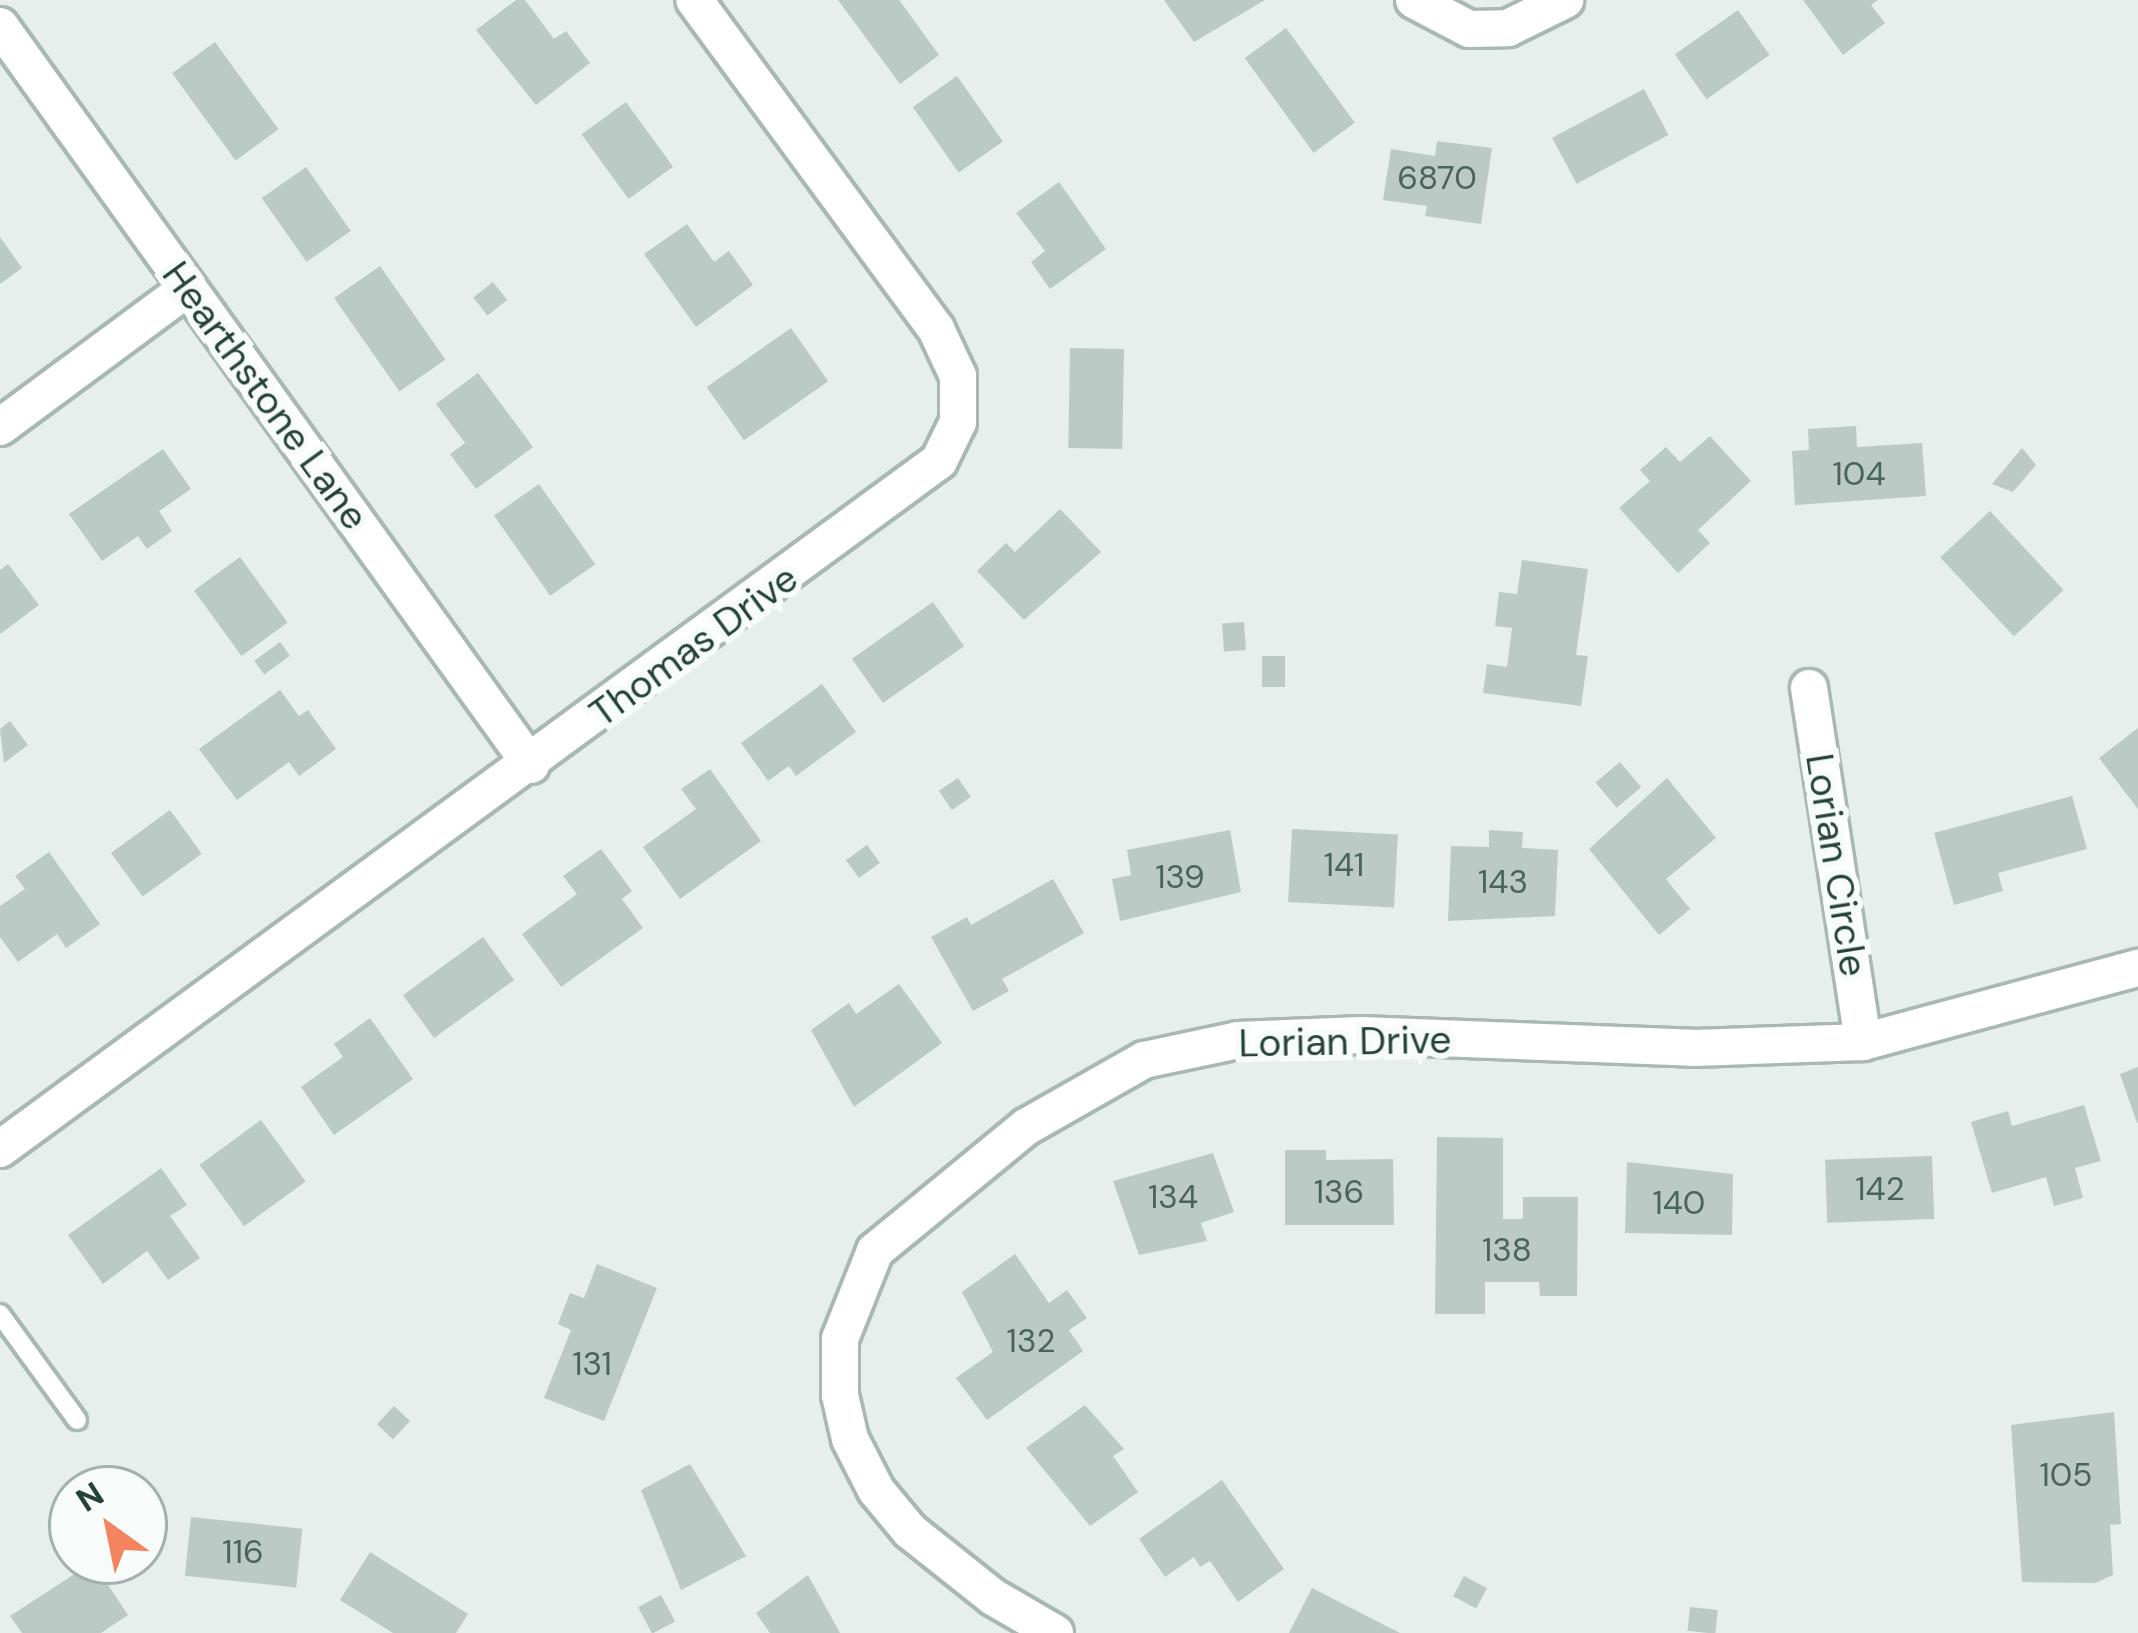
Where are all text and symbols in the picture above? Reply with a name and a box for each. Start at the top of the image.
house number: 6870 [1397,158,1477,198]
street label: Hearthstone Lane [152,253,378,539]
house number: 104 [1833,454,1885,494]
street label: Thomas Drive [581,555,807,737]
street label: Lorian Circle [1795,750,1877,980]
house number: 141 [1324,845,1364,885]
house number: 139 [1155,857,1205,897]
house number: 143 [1478,862,1528,902]
street label: Lorian Drive [1238,1017,1452,1067]
house number: 142 [1855,1169,1905,1209]
house number: 136 [1314,1172,1364,1212]
house number: 134 [1148,1177,1198,1217]
house number: 140 [1653,1183,1705,1223]
house number: 138 [1482,1230,1532,1270]
house number: 132 [1007,1321,1055,1361]
house number: 131 [572,1344,612,1384]
house number: 105 [2040,1455,2092,1495]
north arrow [48,1465,168,1585]
text: N [68,1472,112,1521]
house number: 116 [222,1532,264,1572]

